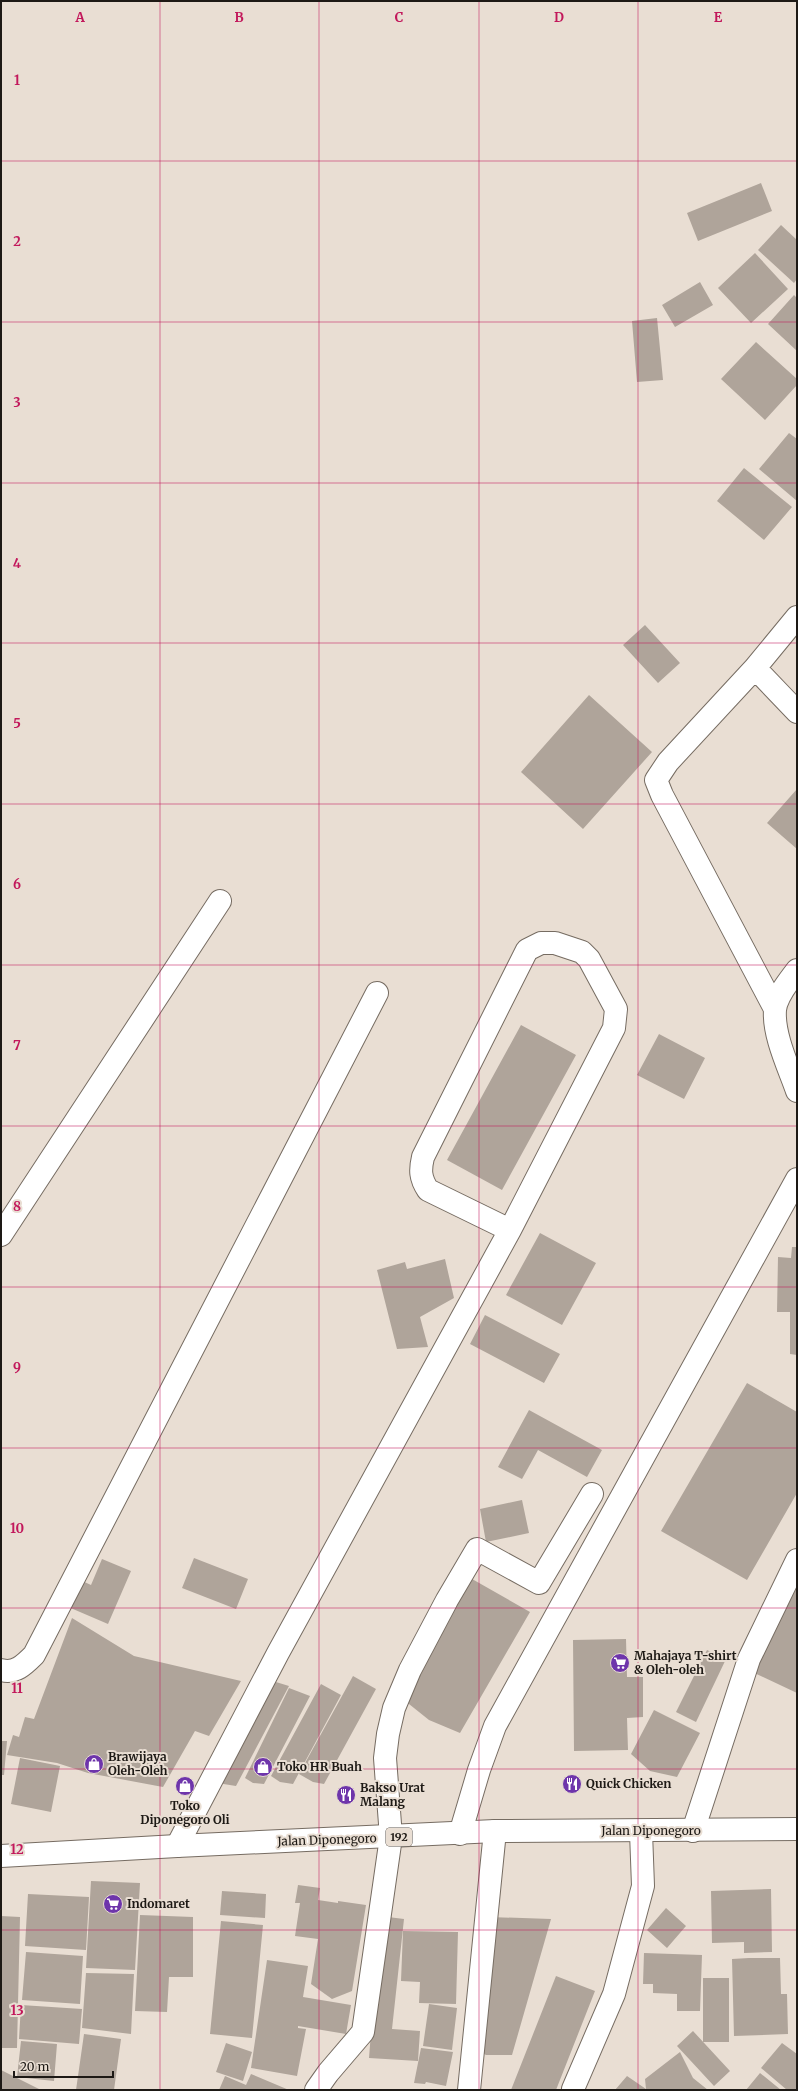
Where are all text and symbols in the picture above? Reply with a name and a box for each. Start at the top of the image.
text: A [74,9,85,26]
text: B [234,9,244,26]
text: C [395,9,404,26]
text: D [554,9,564,26]
text: E [714,9,723,26]
text: 1 [14,72,20,89]
text: 2 [13,233,21,250]
text: 3 [13,394,21,411]
text: 4 [13,555,22,572]
text: 5 [13,715,21,732]
text: 6 [13,876,21,893]
text: 7 [13,1037,21,1054]
text: 8 [13,1198,21,1215]
text: 9 [13,1359,21,1376]
text: 10 [10,1520,24,1537]
place label: Mahajaya T-shirt & Oleh-oleh [634,1648,737,1677]
supermarket icon: Mahajaya T-shirt & Oleh-oleh [609,1652,631,1674]
text: 11 [11,1680,23,1697]
place label: Brawijaya Oleh-Oleh [108,1749,168,1778]
shop icon: Brawijaya Oleh-Oleh [83,1753,105,1775]
shop icon: Toko HR Buah [252,1756,274,1778]
place label: Toko HR Buah [277,1759,362,1774]
restaurant icon: Quick Chicken [561,1773,583,1795]
shop icon: Toko Diponegoro Oli [174,1775,196,1797]
place label: Quick Chicken [586,1776,671,1791]
place label: Bakso Urat Malang [360,1780,425,1809]
restaurant icon: Bakso Urat Malang [335,1784,357,1806]
place label: Toko Diponegoro Oli [140,1798,230,1827]
street label: Jalan Diponegoro [600,1823,701,1838]
road number: 192 [386,1828,412,1846]
street label: Jalan Diponegoro [276,1830,377,1849]
text: 12 [10,1841,24,1858]
supermarket icon: Indomaret [102,1893,124,1915]
place label: Indomaret [127,1896,190,1911]
text: 13 [10,2002,24,2019]
scale bar [14,2053,113,2079]
text: 20 m [20,2059,49,2074]

